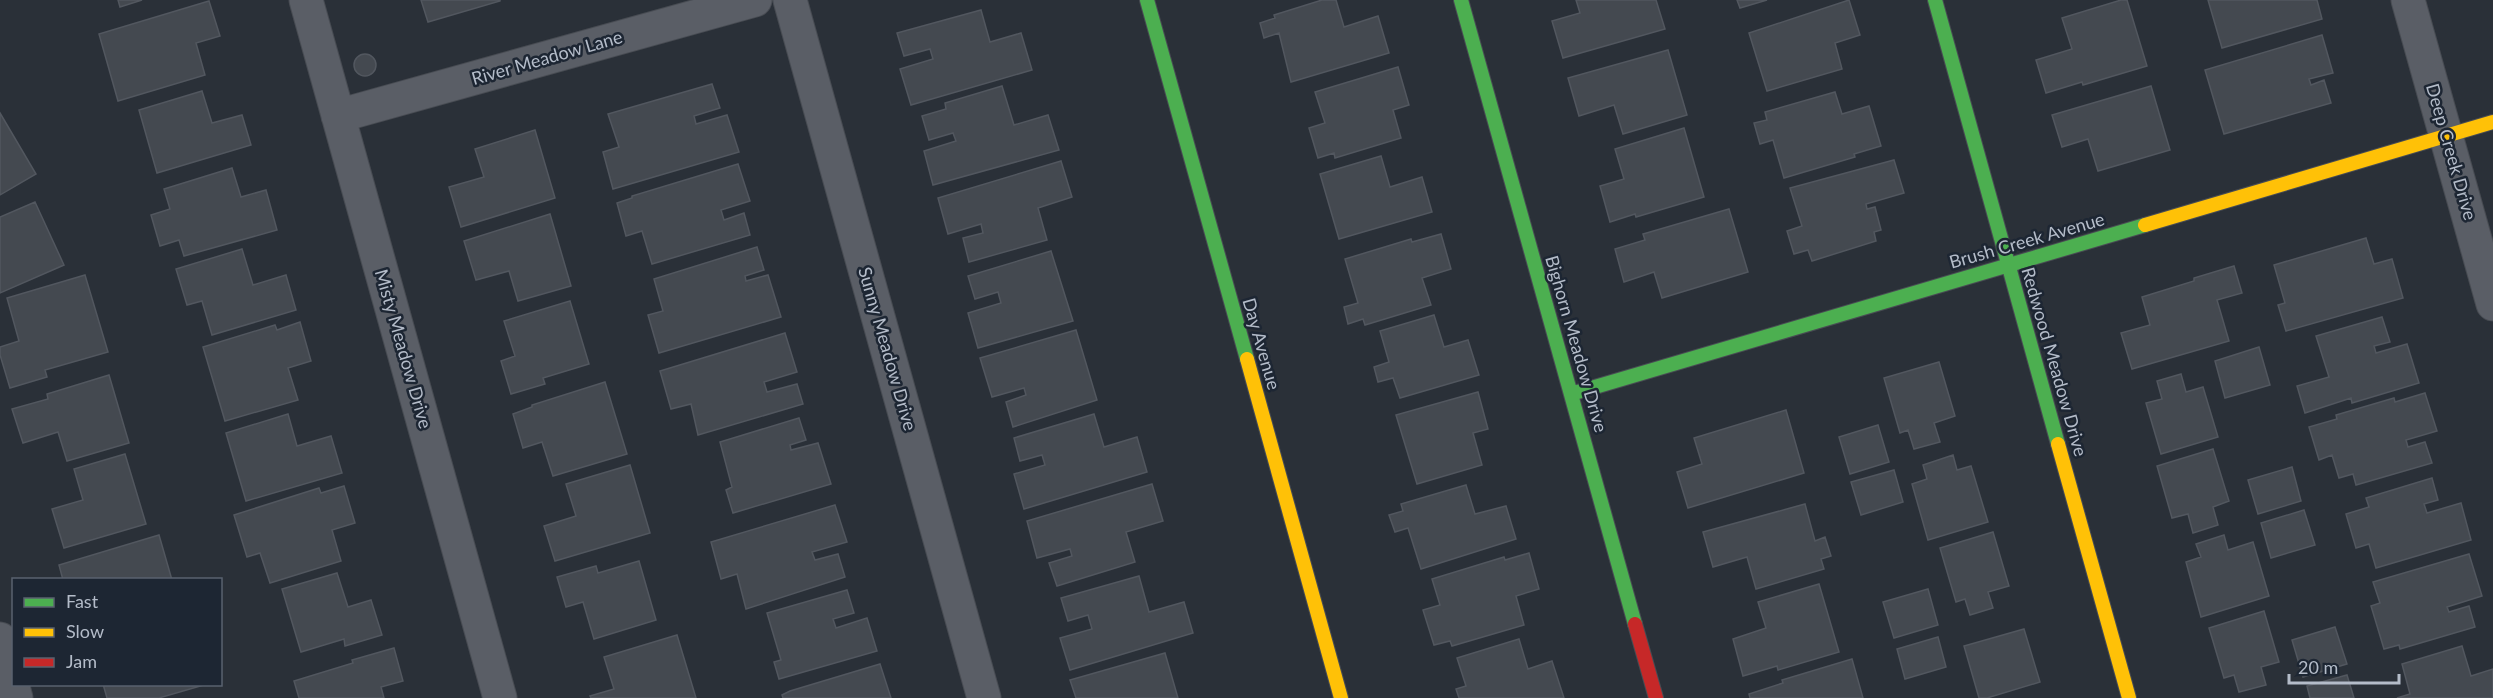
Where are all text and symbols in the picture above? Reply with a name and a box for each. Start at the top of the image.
street label: River Meadow Lane [469,25,625,89]
street label: Deep Creek Drive [2422,81,2482,223]
street label: Brush Creek Avenue [1947,207,2107,273]
street label: Bighorn Meadow Drive [1541,253,1613,435]
street label: Sunny Meadow Drive [854,264,922,433]
street label: Redwood Meadow Drive [2017,265,2093,459]
street label: Misty Meadow Drive [371,266,437,431]
street label: Day Avenue [1238,295,1286,392]
legend [12,578,222,686]
text: Fast [66,590,99,612]
text: Slow [66,620,104,642]
scale bar [2289,647,2398,685]
text: Jam [66,650,97,672]
text: 20 m [2298,656,2338,678]

